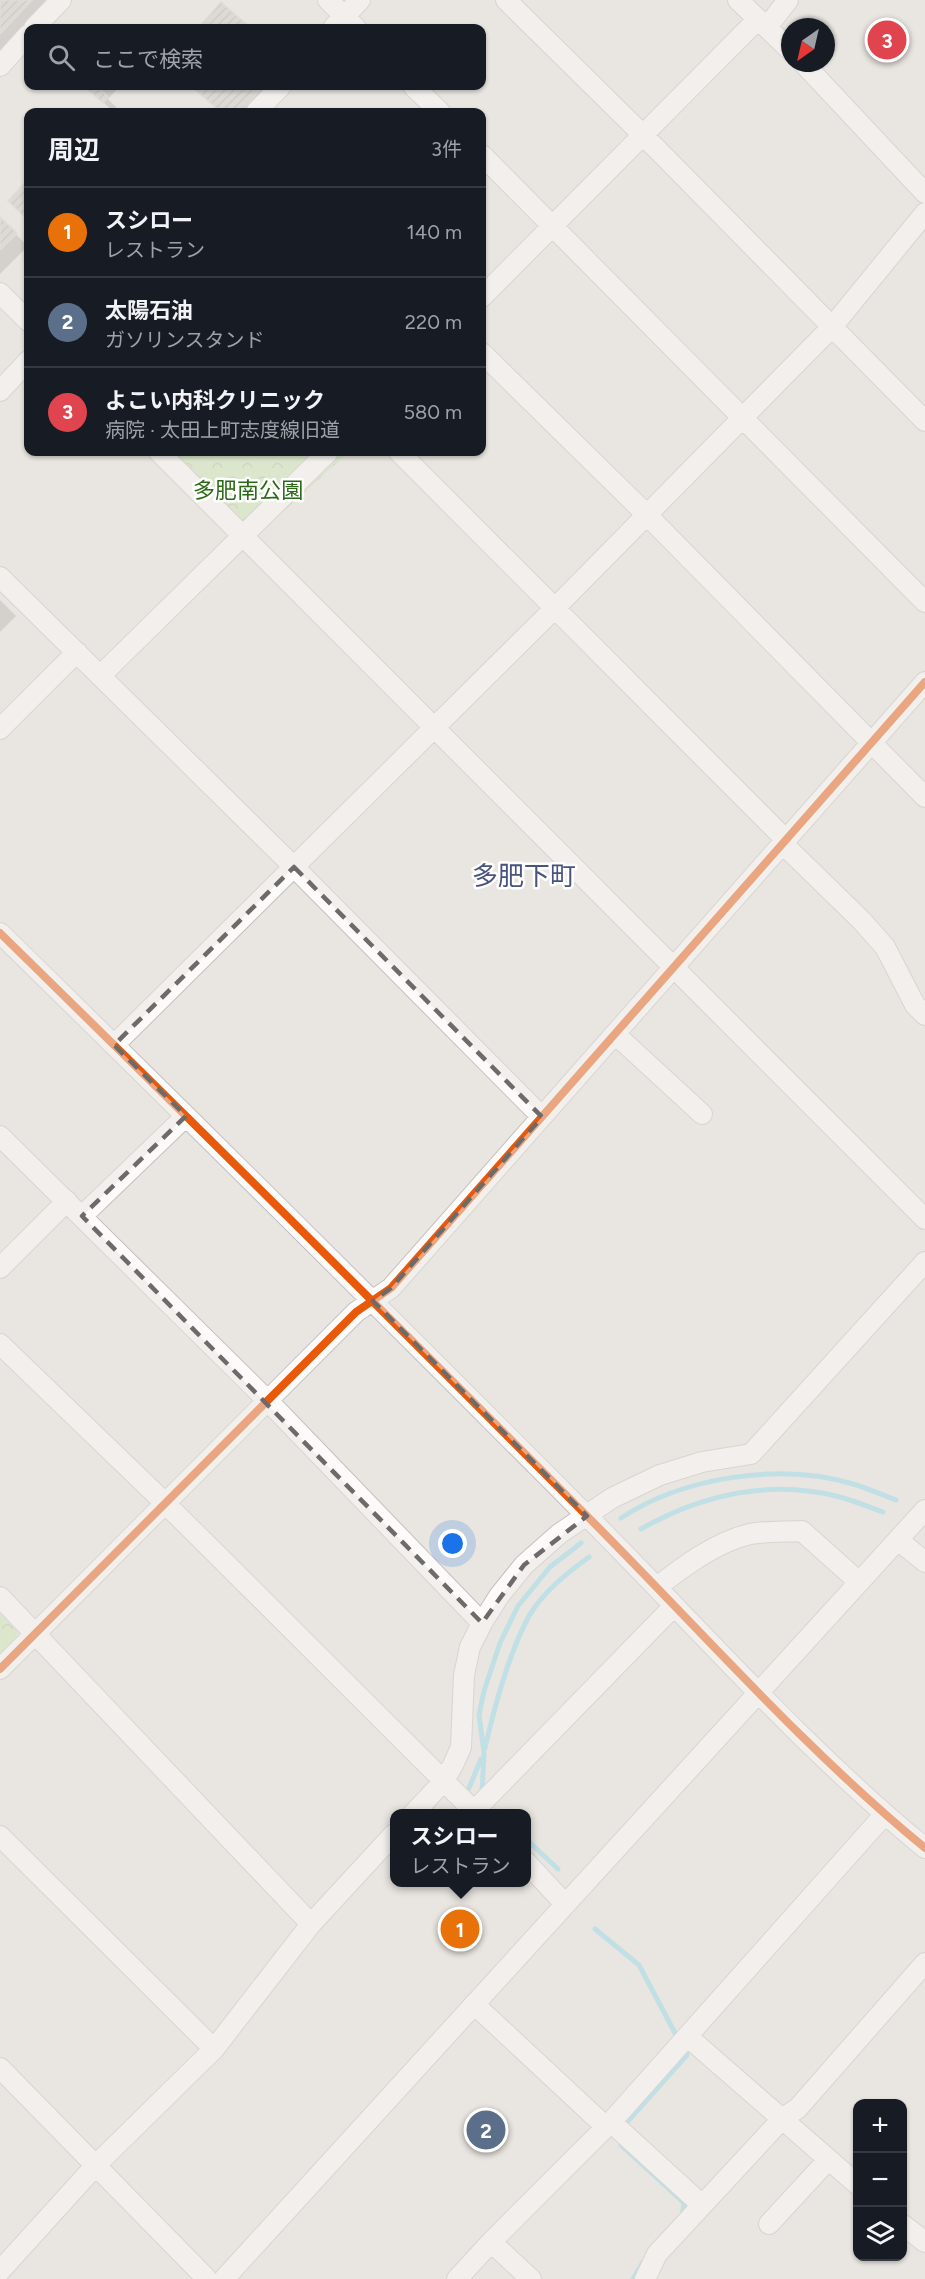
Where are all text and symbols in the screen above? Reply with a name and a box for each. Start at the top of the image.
north arrow [781,18,835,72]
pin: 3 [868,18,906,63]
search box [24,24,486,90]
icon: search [45,41,78,74]
text: ここで検索 [93,46,203,73]
text: 周辺 [48,134,100,166]
text: 3件 [431,137,462,161]
text: スシロー [105,207,193,234]
text: 1 [63,220,72,244]
text: 140 m [407,220,462,244]
text: レストラン [105,238,205,262]
text: 太陽石油 [105,297,193,324]
text: 2 [62,310,73,334]
text: 220 m [405,310,462,334]
text: ガソリンスタンド [105,328,265,352]
text: よこい内科クリニック [105,387,325,414]
text: 3 [62,400,73,424]
text: 580 m [403,400,462,424]
text: 病院 · 太田上町志度線旧道 [105,418,340,442]
park label: 多肥南公園 [193,477,303,504]
district label: 多肥下町 [472,860,576,892]
your location [438,1529,467,1558]
popup [390,1809,531,1887]
text: スシロー [411,1823,499,1850]
text: レストラン [411,1854,511,1878]
pin: 1 [440,1906,480,1952]
map controls [853,2099,907,2261]
button: + [853,2099,907,2153]
pin: 2 [466,2108,506,2152]
button: − [853,2153,907,2207]
button: layers [853,2207,907,2261]

